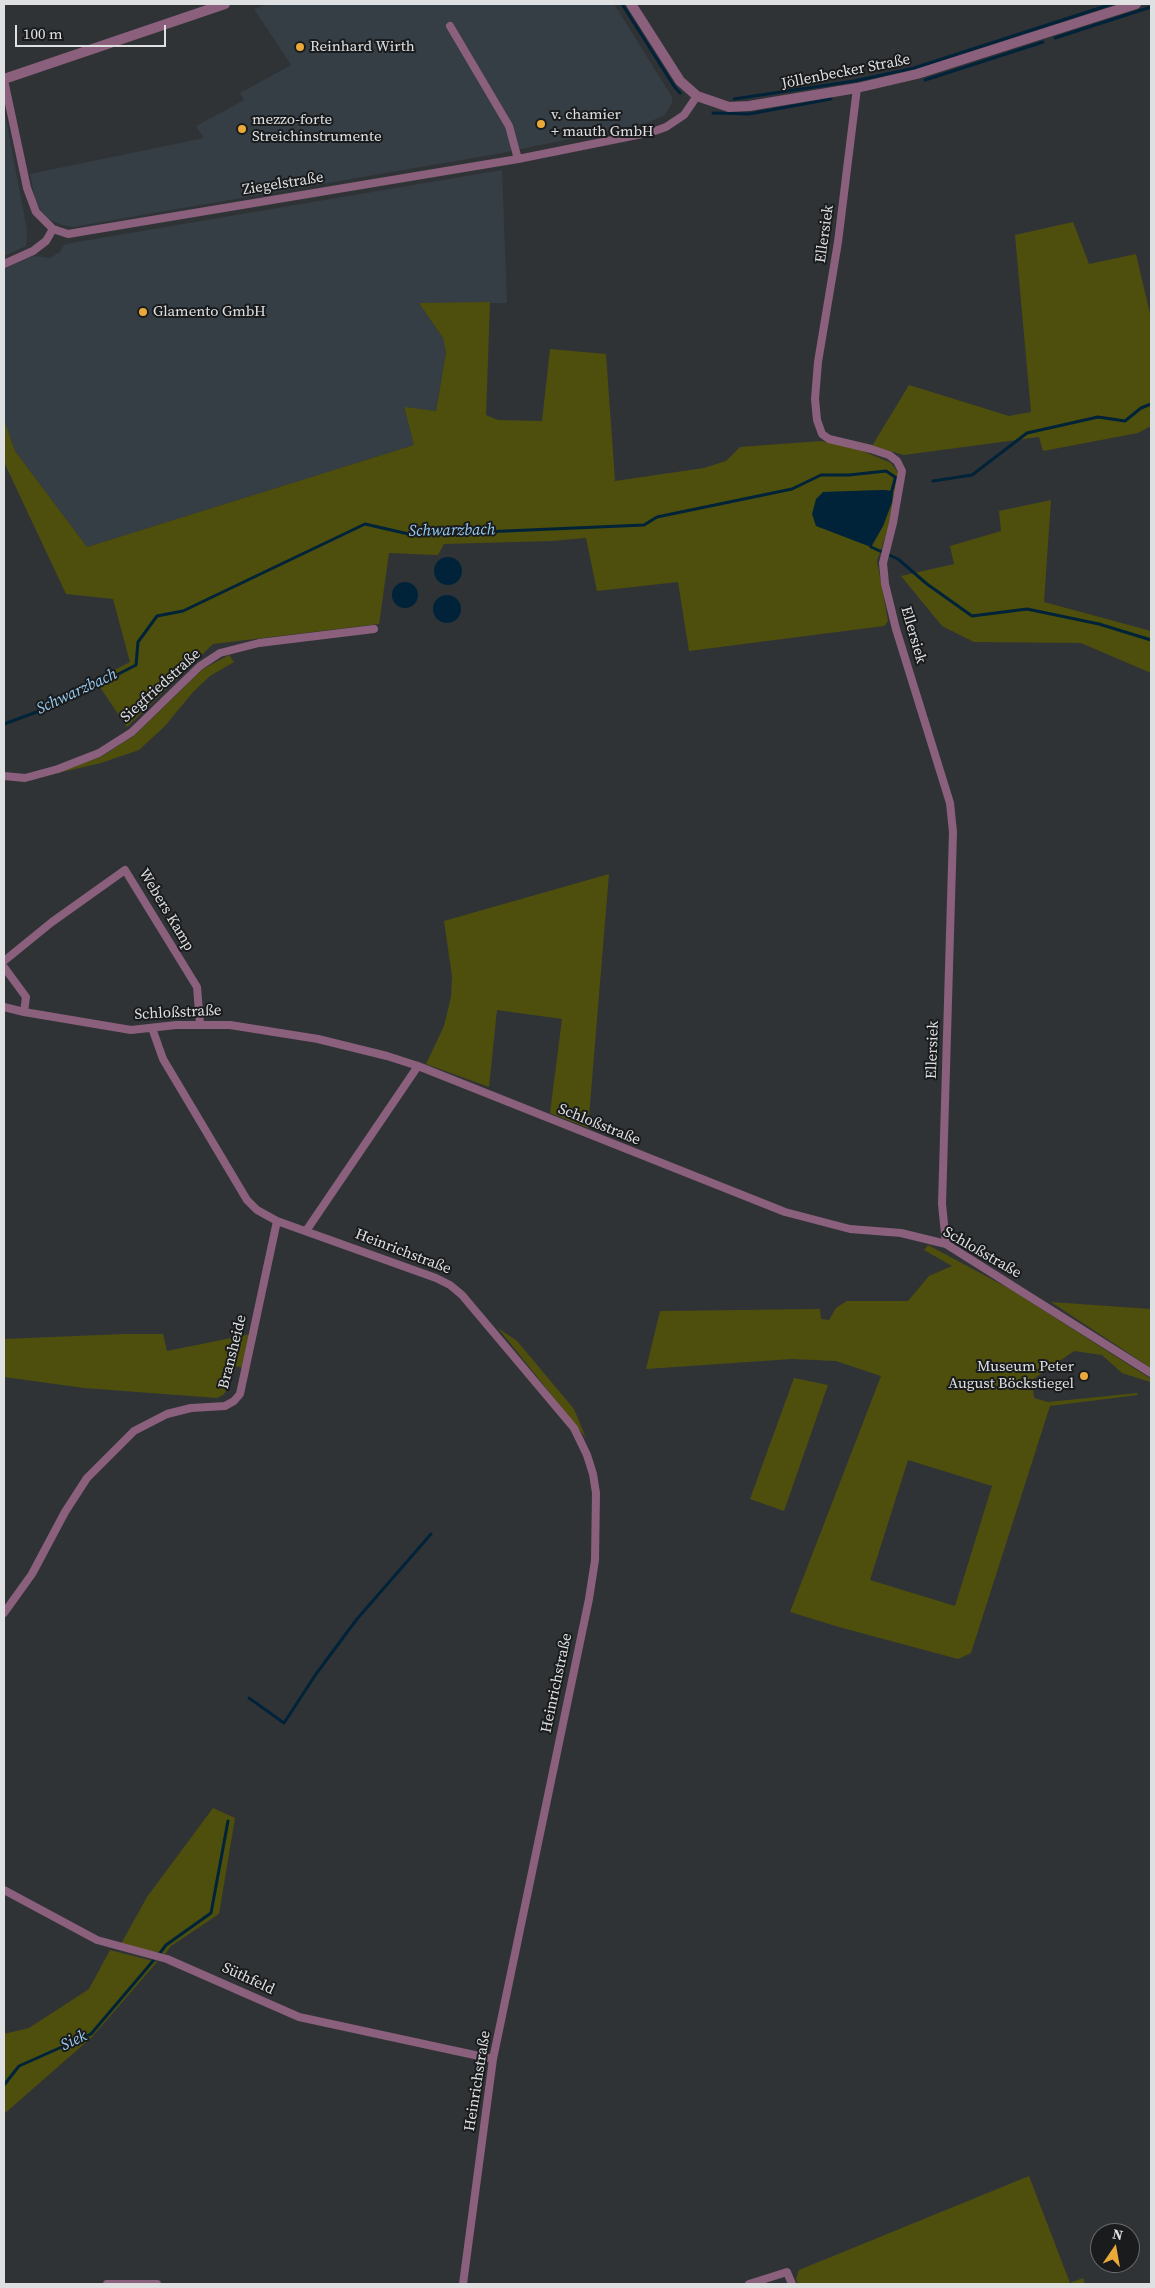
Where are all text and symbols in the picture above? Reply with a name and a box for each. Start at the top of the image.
scale bar [18,15,169,47]
text: 100 m [23,23,63,44]
place label: Reinhard Wirth [310,38,415,56]
marker: Reinhard Wirth [294,41,306,53]
street label: Jöllenbecker Straße [780,51,912,93]
place label: v. chamier + mauth GmbH [551,106,654,141]
place label: mezzo-forte Streichinstrumente [252,111,382,146]
marker: v. chamier + mauth GmbH [535,118,547,130]
marker: mezzo-forte Streichinstrumente [236,123,248,135]
street label: Ziegelstraße [241,169,325,199]
street label: Ellersiek [812,204,838,264]
place label: Glamento GmbH [153,303,266,321]
marker: Glamento GmbH [137,306,149,318]
water label: Schwarzbach [408,521,496,541]
street label: Ellersiek [896,604,930,666]
street label: Siegfriedstraße [117,645,205,727]
water label: Schwarzbach [34,665,120,719]
street label: Webers Kamp [134,866,198,954]
street label: Schloßstraße [134,1002,222,1024]
street label: Ellersiek [923,1020,943,1080]
street label: Schloßstraße [555,1100,643,1150]
street label: Schloßstraße [940,1223,1024,1283]
street label: Heinrichstraße [352,1225,454,1279]
street label: Bransheide [215,1313,251,1391]
place label: Museum Peter August Böckstiegel [948,1358,1074,1393]
marker: Museum Peter August Böckstiegel [1078,1370,1090,1382]
street label: Heinrichstraße [538,1632,576,1734]
street label: Süthfeld [219,1959,277,1999]
water label: Siek [58,2027,90,2055]
street label: Heinrichstraße [461,2029,495,2133]
north arrow [1090,2223,1140,2273]
text: N [1111,2223,1125,2245]

